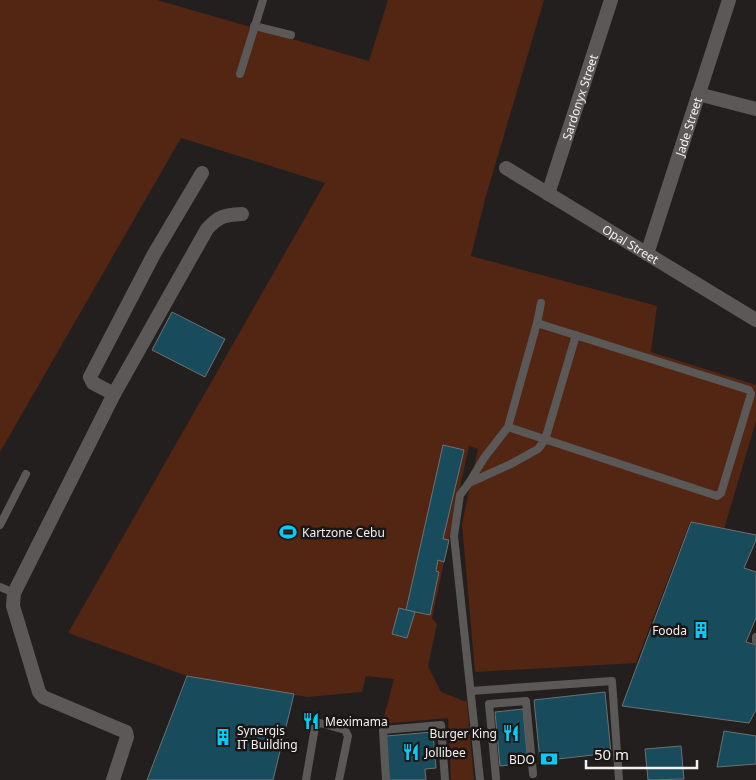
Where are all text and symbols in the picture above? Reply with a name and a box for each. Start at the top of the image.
street label: Sardonyx Street [558,51,602,142]
street label: Jade Street [670,94,706,159]
street label: Opal Street [599,220,663,268]
sports icon: Kartzone Cebu [278,522,298,542]
place label: Kartzone Cebu [302,524,385,541]
building icon: Fooda [691,620,711,640]
place label: Fooda [652,622,687,639]
restaurant icon: Meximama [301,711,321,731]
place label: Meximama [325,713,388,730]
place label: Synergis IT Building [237,722,298,753]
restaurant icon: Burger King [501,723,521,743]
place label: Burger King [429,725,497,742]
building icon: Synergis IT Building [213,727,233,747]
scale bar [586,738,697,770]
restaurant icon: Jollibee [401,742,421,762]
place label: Jollibee [424,744,466,761]
text: 50 m [594,744,629,764]
bank icon: BDO [539,749,559,769]
place label: BDO [509,751,535,768]

